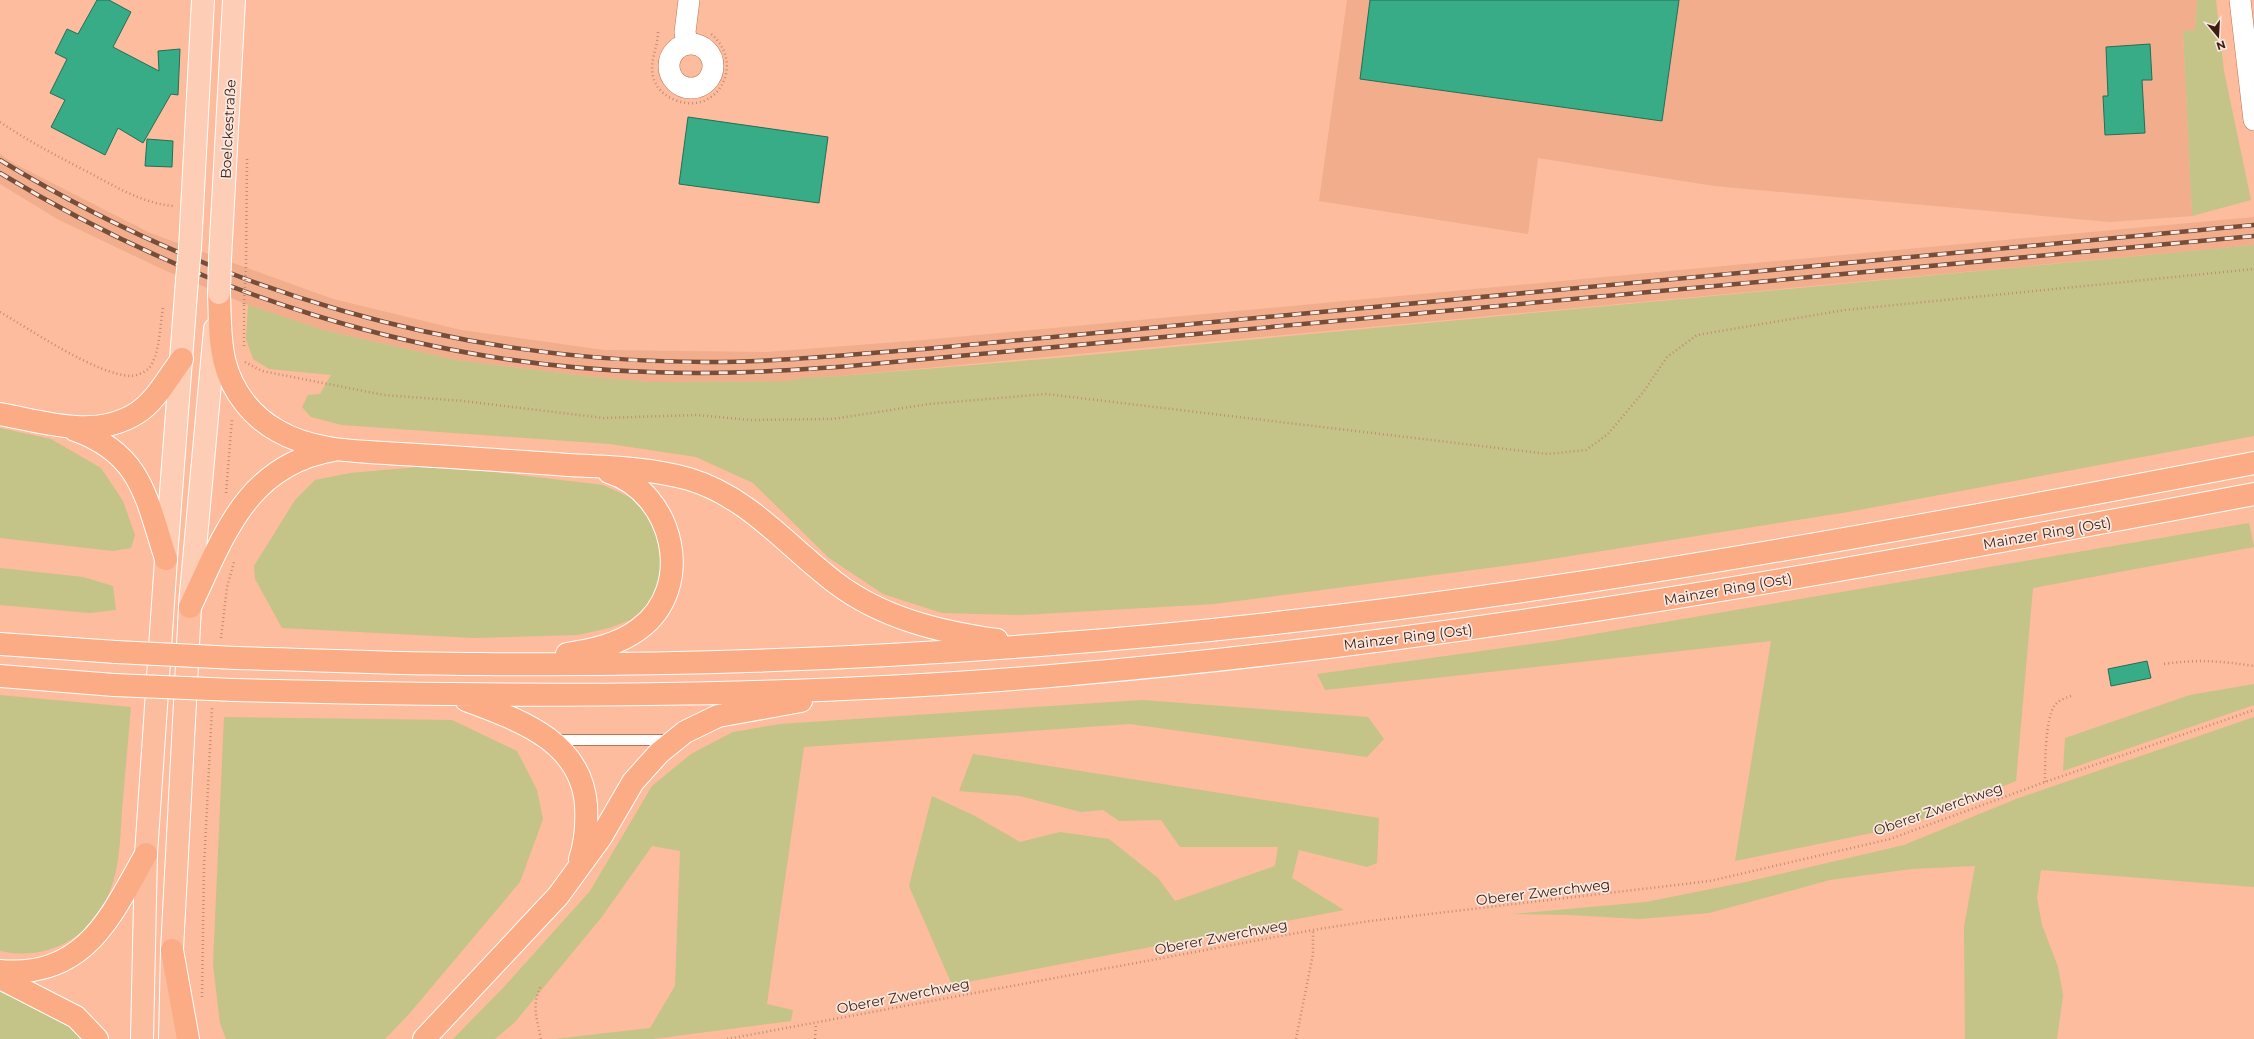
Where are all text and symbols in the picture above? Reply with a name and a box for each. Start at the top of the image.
north arrow [2198,16,2238,56]
text: N [2215,37,2227,54]
street label: Boelckestraße [216,79,240,179]
street label: Mainzer Ring (Ost) [1982,513,2112,553]
street label: Mainzer Ring (Ost) [1663,569,1793,609]
street label: Mainzer Ring (Ost) [1343,620,1473,654]
street label: Oberer Zwerchweg [1871,779,2005,839]
street label: Oberer Zwerchweg [1475,875,1611,909]
street label: Oberer Zwerchweg [1153,915,1289,959]
street label: Oberer Zwerchweg [835,974,971,1018]

